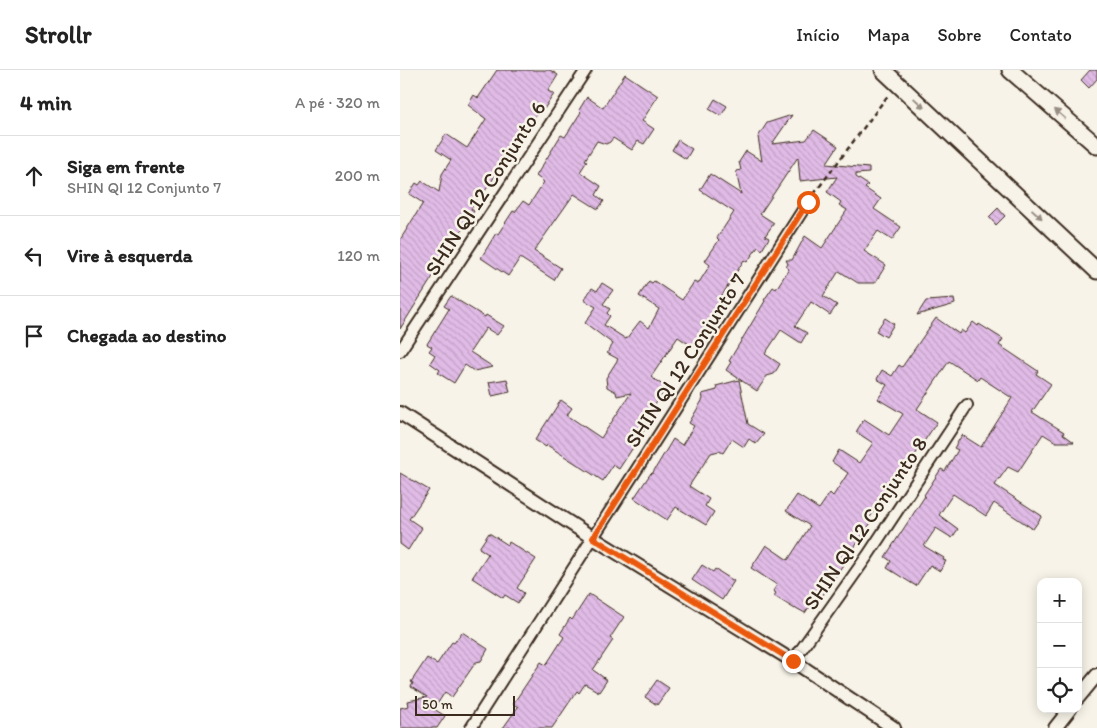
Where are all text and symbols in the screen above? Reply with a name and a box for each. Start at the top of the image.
text: Strollr [25,20,91,49]
text: Início [796,24,840,46]
text: Mapa [868,24,910,46]
text: Sobre [938,24,982,46]
text: Contato [1010,24,1072,46]
text: 4 min [20,90,72,115]
text: A pé · 320 m [295,93,380,112]
street label: SHIN QI 12 Conjunto 6 [419,96,551,280]
one-way arrow [912,97,924,109]
one-way arrow [1055,108,1067,120]
text: Siga em frente [67,155,185,178]
icon: ahead [20,162,48,190]
text: 200 m [335,166,380,185]
text: SHIN QI 12 Conjunto 7 [67,178,221,197]
route start [797,191,820,214]
one-way arrow [1031,208,1043,220]
icon: left [20,242,48,270]
text: Vire à esquerda [67,244,193,267]
text: 120 m [337,246,380,265]
street label: SHIN QI 12 Conjunto 7 [619,268,751,452]
icon: arrive [20,322,48,350]
text: Chegada ao destino [67,324,226,347]
street label: SHIN QI 12 Conjunto 8 [798,432,932,614]
map controls [1037,578,1082,713]
button: + [1037,578,1082,623]
button: − [1037,623,1082,668]
route end [782,650,805,673]
button: locate [1037,668,1082,713]
scale bar [415,693,515,716]
text: 50 m [422,696,453,713]

